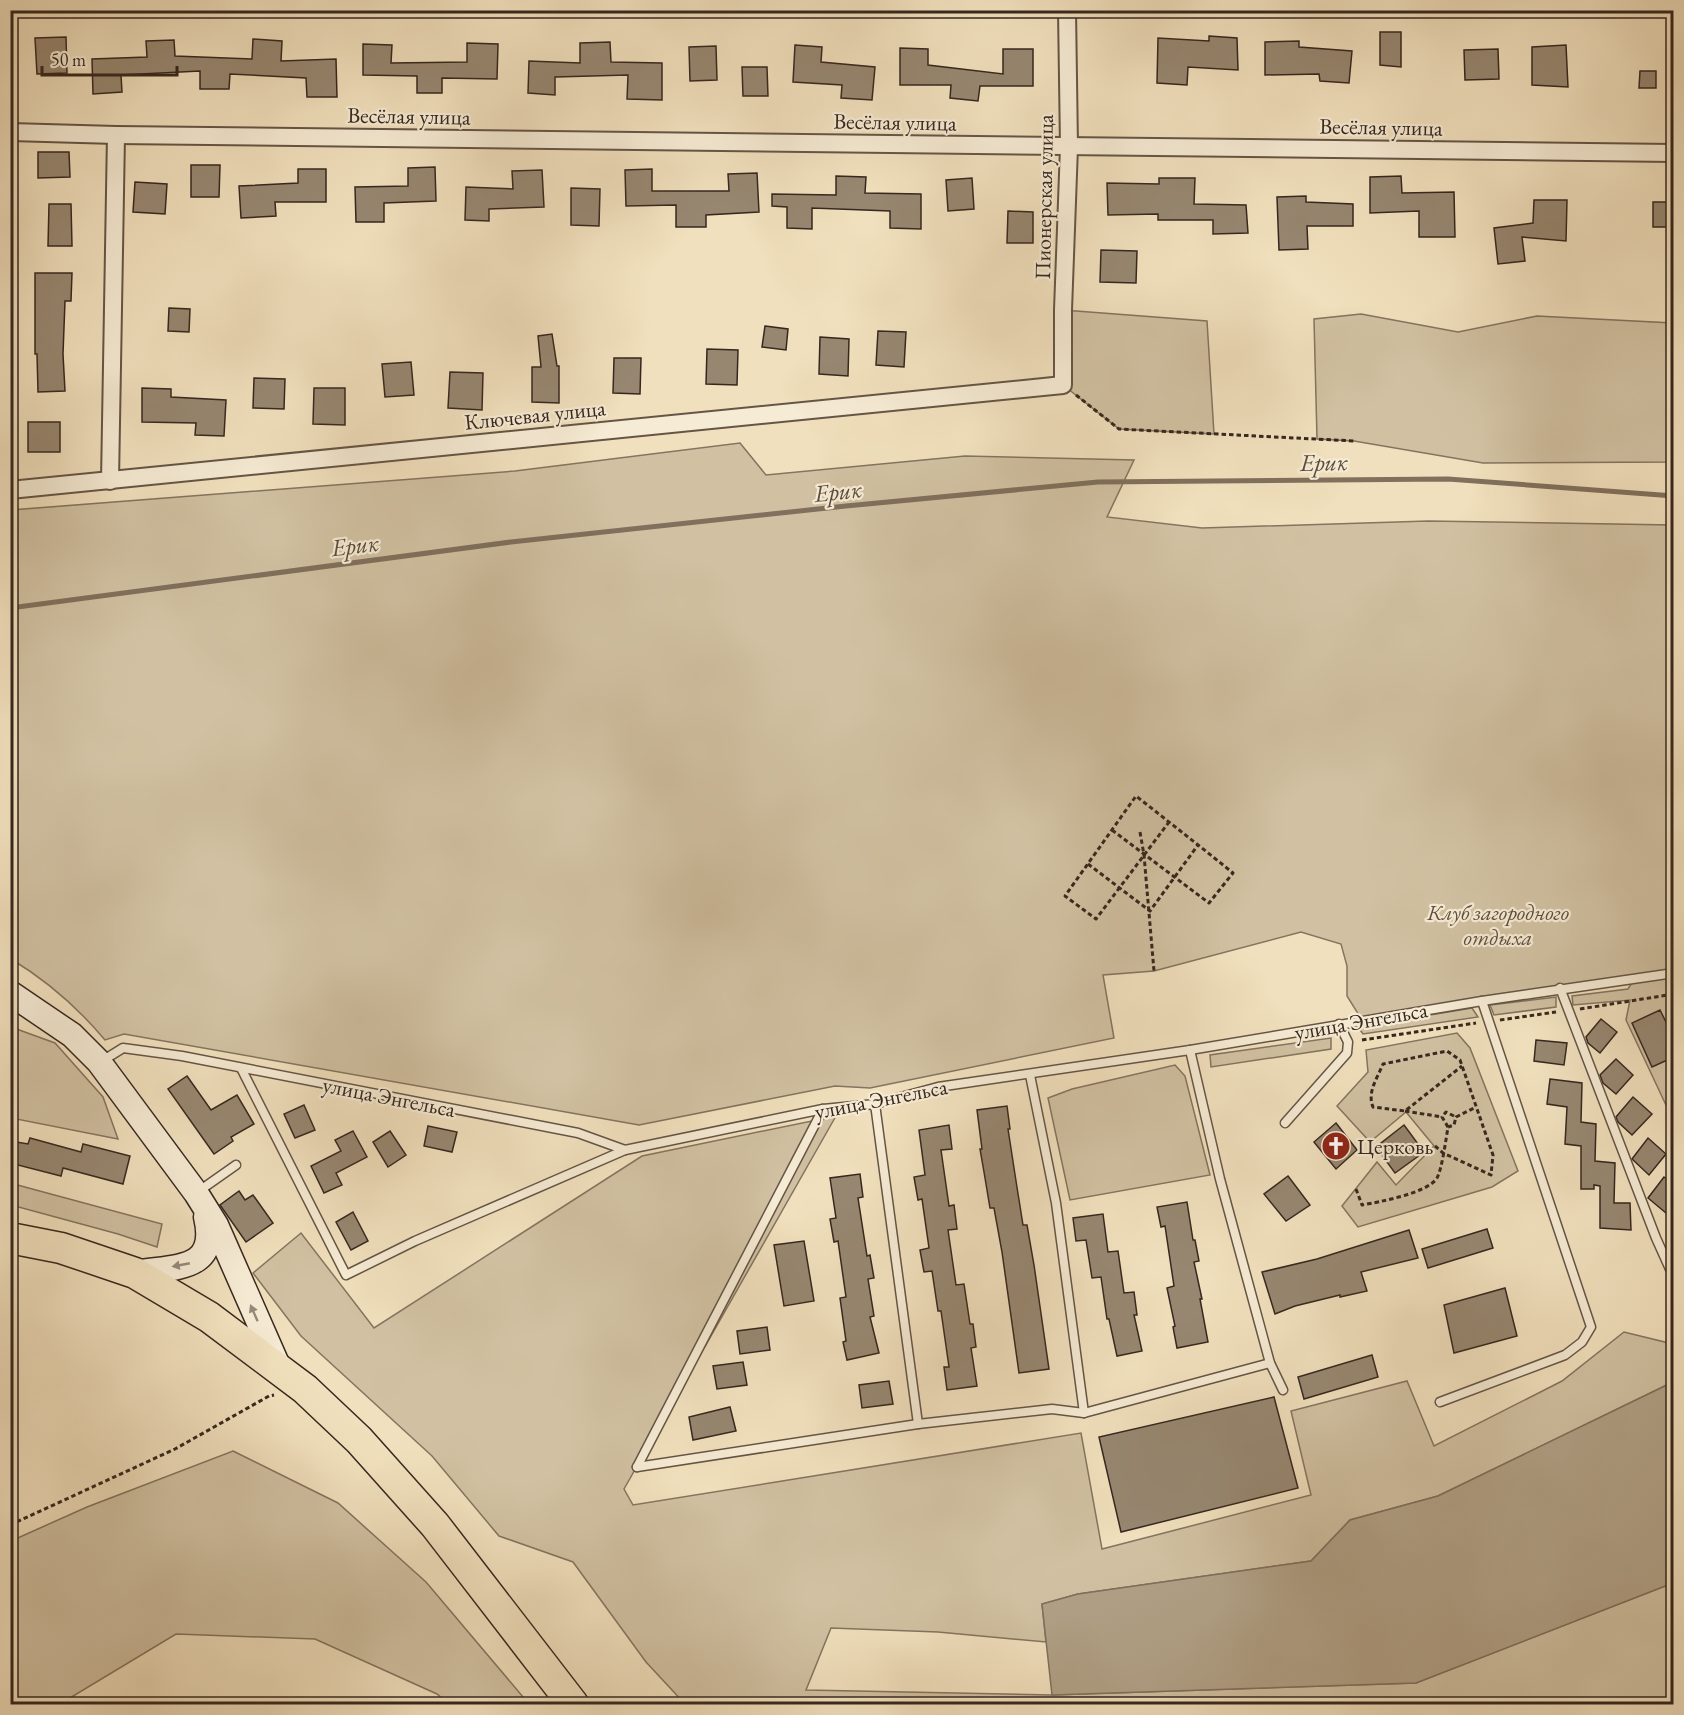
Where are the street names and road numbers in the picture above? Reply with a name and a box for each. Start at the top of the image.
street label: Весёлая улица [347,100,471,132]
street label: Весёлая улица [833,106,957,138]
street label: Весёлая улица [1319,111,1443,143]
street label: Пионерская улица [1028,114,1060,280]
street label: Ключевая улица [463,393,607,437]
street label: улица Энгельса [1292,995,1430,1047]
street label: улица Энгельса [320,1070,458,1124]
street label: улица Энгельса [812,1072,950,1126]

